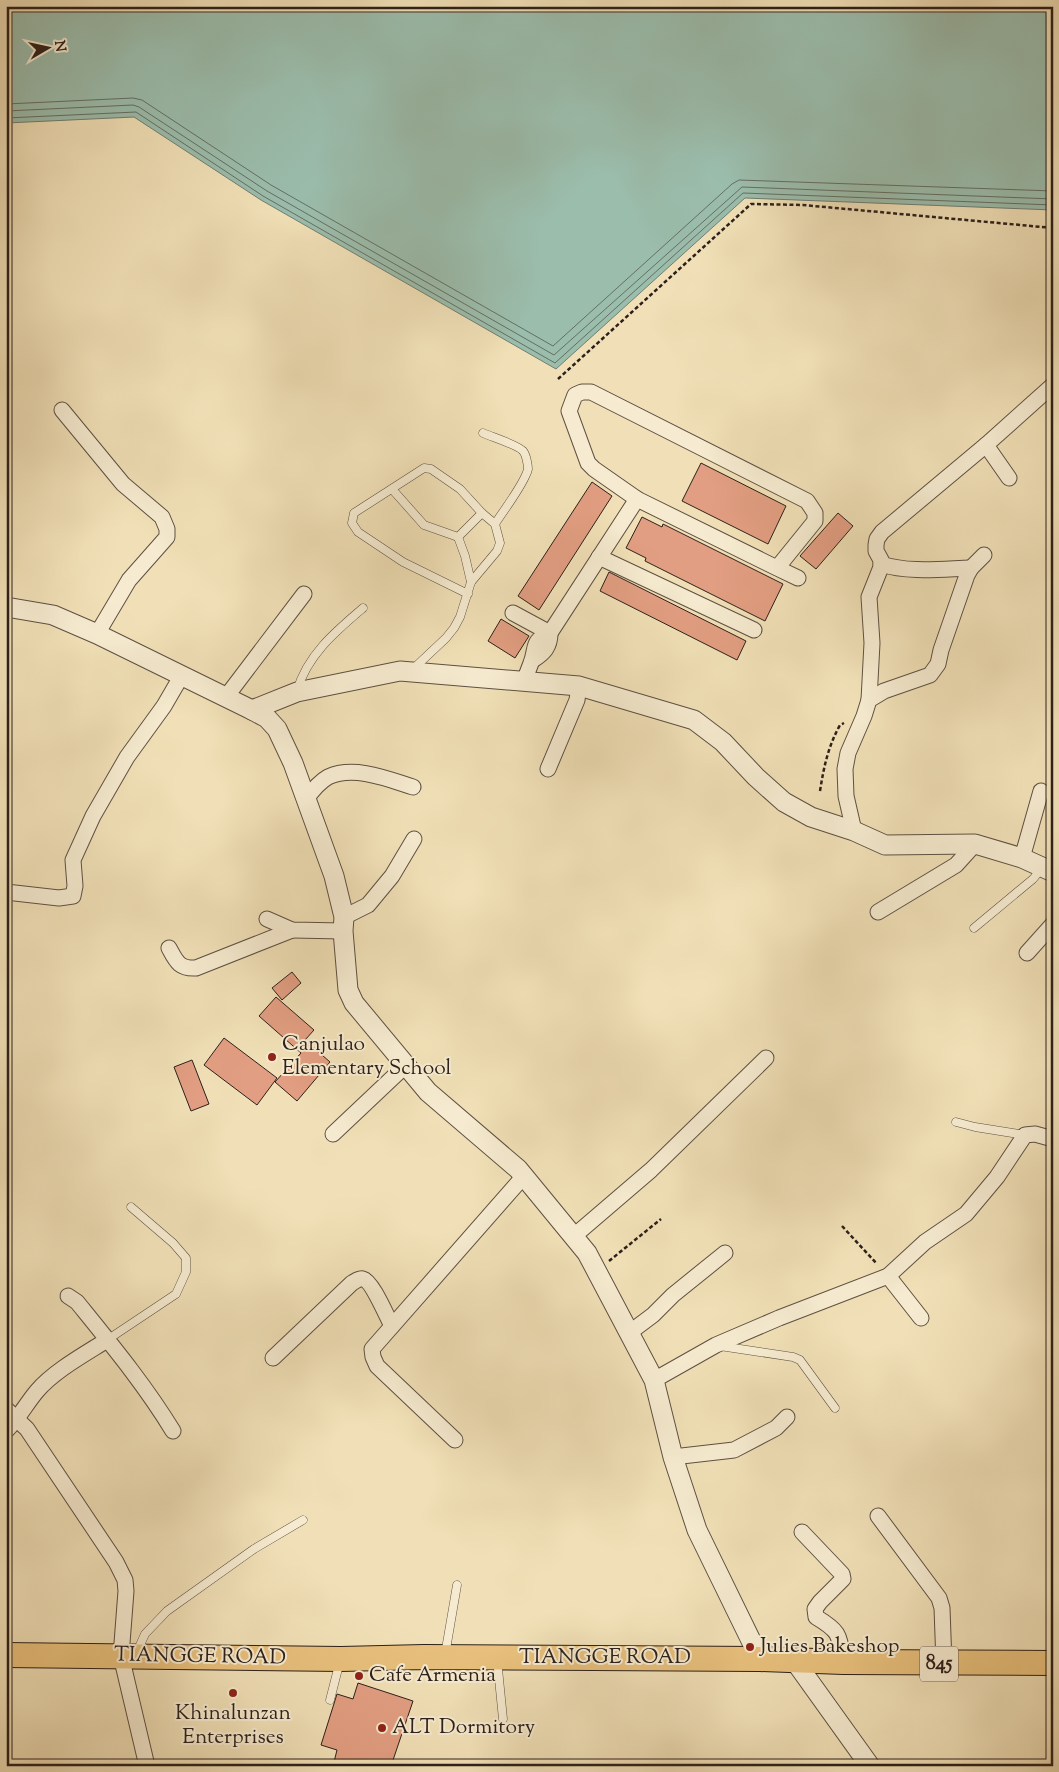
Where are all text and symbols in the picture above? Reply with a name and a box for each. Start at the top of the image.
north arrow [22,22,72,72]
text: N [48,39,70,53]
place label: Canjulao Elementary School [282,1030,452,1084]
marker: Canjulao Elementary School [266,1051,278,1063]
place label: Julies Bakeshop [759,1632,899,1662]
street label: TIANGGE ROAD [114,1641,286,1673]
marker: Julies Bakeshop [744,1641,756,1653]
street label: TIANGGE ROAD [519,1643,691,1673]
road number: 845 [920,1646,958,1682]
place label: Cafe Armenia [369,1661,496,1691]
marker: Cafe Armenia [353,1670,365,1682]
marker: Khinalunzan Enterprises [227,1687,239,1699]
place label: Khinalunzan Enterprises [175,1699,291,1753]
place label: ALT Dormitory [392,1713,536,1743]
marker: ALT Dormitory [376,1722,388,1734]

